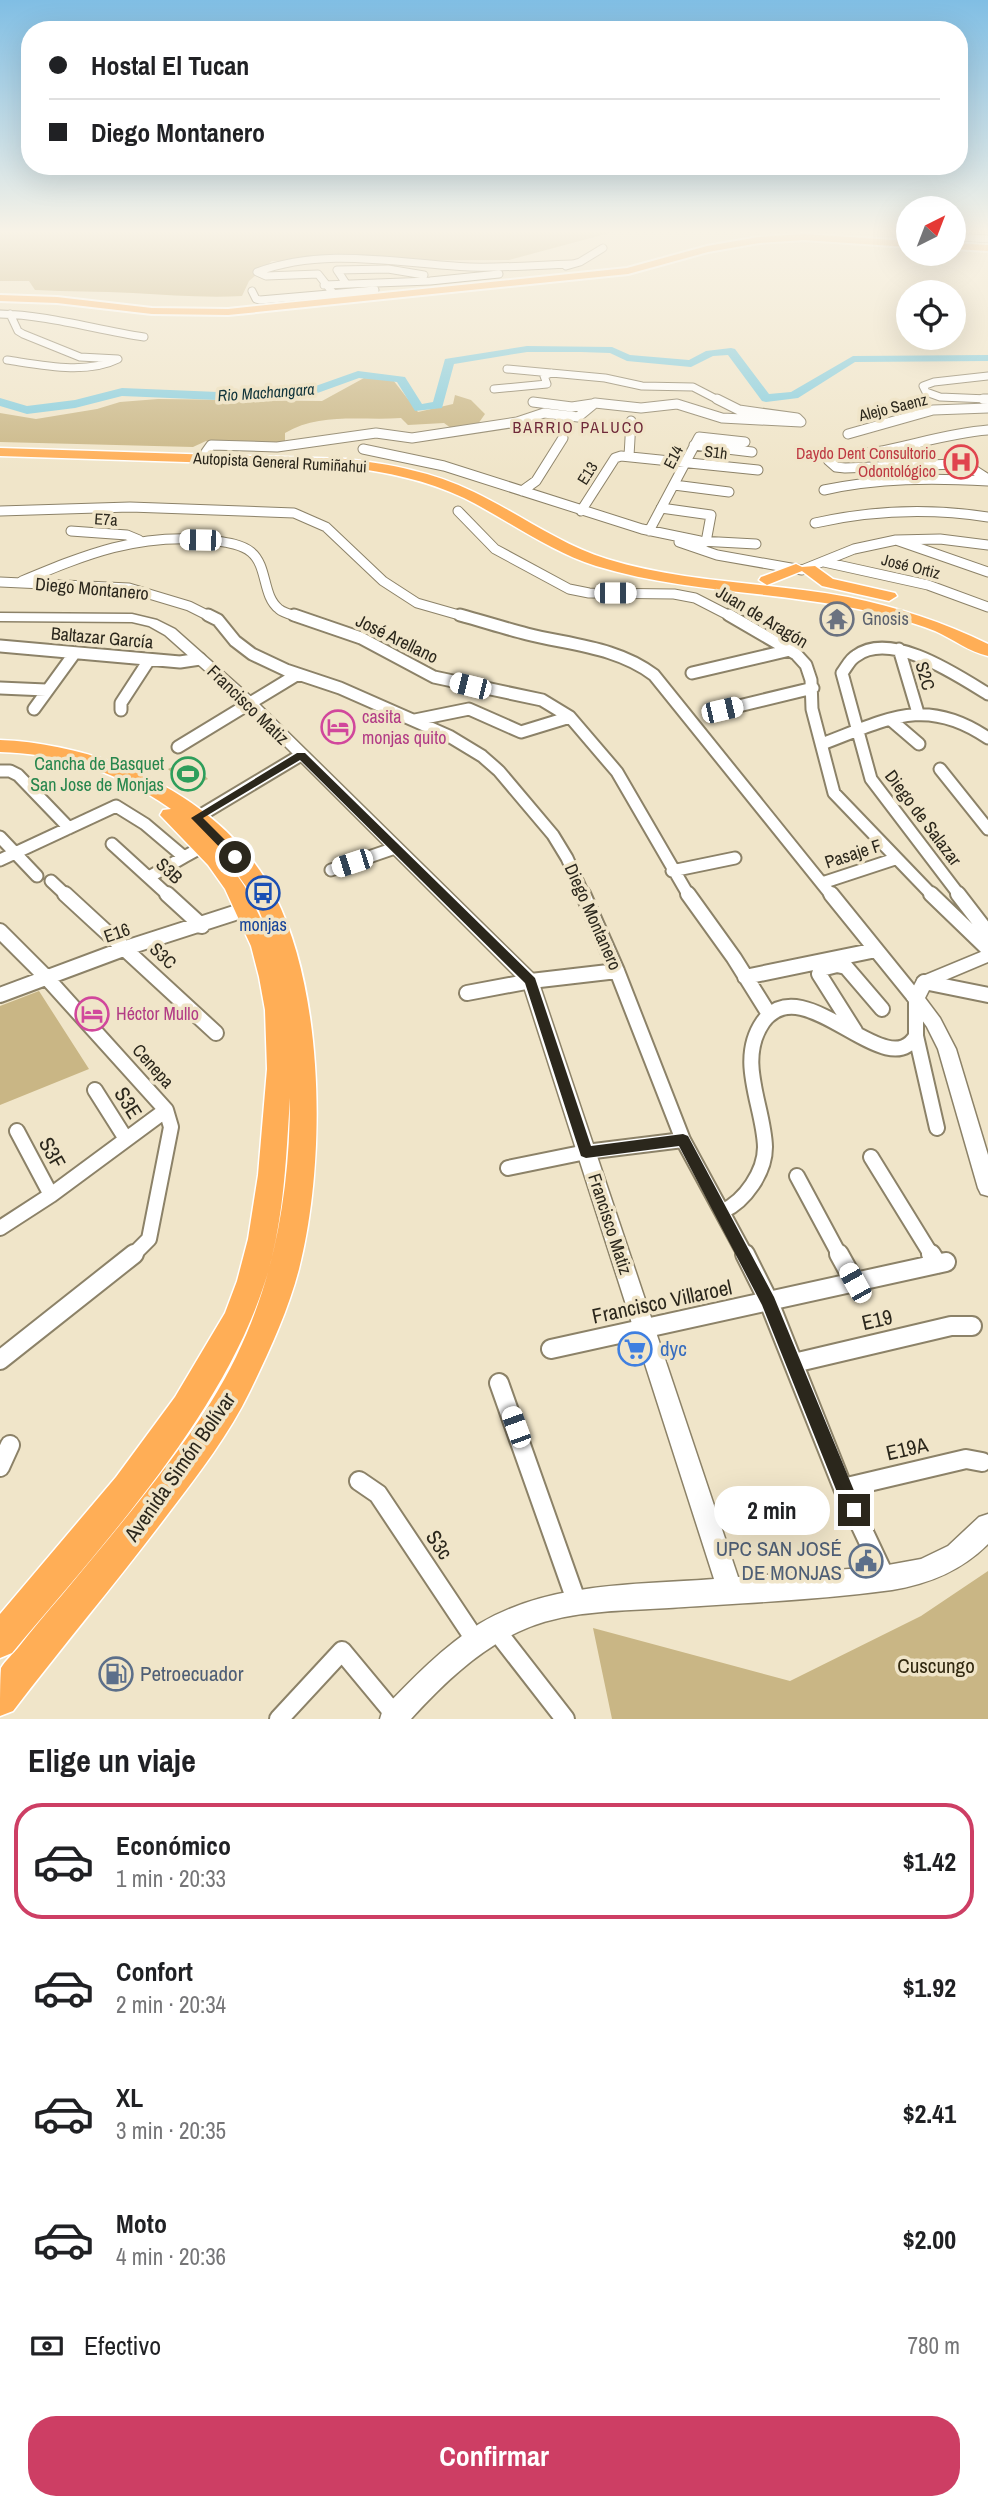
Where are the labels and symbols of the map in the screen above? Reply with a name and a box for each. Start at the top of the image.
north arrow [896,196,966,266]
water label: Rio Machangara [217,378,315,406]
street label: Alejo Saenz [855,388,930,426]
district label: BARRIO PALUCO [513,416,645,438]
street label: S1h [703,440,729,464]
street label: E14 [658,442,688,472]
place label: Daydo Dent Consultorio Odontológico [796,442,936,482]
hospital icon: Daydo Dent Consultorio Odontológico [942,443,980,481]
street label: Autopista General Rumiñahui [192,446,367,478]
street label: E13 [571,457,603,489]
street label: E7a [94,507,119,531]
car [179,529,222,551]
street label: José Ortiz [879,548,943,584]
street label: Diego Montanero [34,571,150,606]
street label: Juan de Aragón [711,579,813,654]
car [595,583,637,604]
temple icon: Gnosis [818,600,856,638]
place label: Gnosis [862,606,909,631]
street label: José Arellano [352,608,443,669]
street label: Baltazar García [50,621,154,654]
street label: Francisco Matiz [202,659,295,750]
street label: S2C [910,659,941,693]
car [448,671,493,701]
car [700,695,745,725]
place label: casita monjas quito [362,704,447,750]
hotel icon: casita monjas quito [319,708,357,746]
place label: Cancha de Basquet San Jose de Monjas [30,751,164,797]
sports icon: Cancha de Basquet San Jose de Monjas [169,755,207,793]
street label: Diego de Salazar [879,765,968,871]
street label: Pasaje F [821,833,884,874]
route start [219,841,251,873]
car [329,847,376,879]
street label: S3B [151,852,188,889]
street label: Diego Montanero [559,860,628,974]
bus stop icon: monjas [244,874,282,912]
place label: monjas [239,912,287,937]
street label: E16 [100,916,133,949]
street label: S3C [144,937,182,975]
hotel icon: Héctor Mullo [73,995,111,1033]
place label: Héctor Mullo [116,1001,199,1026]
street label: Cenepa [127,1038,180,1093]
street label: S3E [107,1081,149,1124]
street label: S3F [32,1132,73,1174]
street label: Francisco Matiz [582,1170,639,1278]
car [836,1260,875,1306]
street label: Francisco Villaroel [589,1273,735,1330]
street label: E19 [859,1302,895,1337]
supermarket icon: dyc [616,1330,654,1368]
place label: dyc [660,1334,687,1363]
street label: Avenida Simón Bolívar [117,1386,242,1548]
car [499,1404,534,1450]
street label: E19A [883,1430,931,1467]
callout: 2 min [714,1486,830,1534]
route end [838,1494,870,1526]
street label: S3c [419,1524,460,1565]
place label: UPC SAN JOSÉ DE MONJAS [716,1534,842,1587]
public building icon: UPC SAN JOSÉ DE MONJAS [847,1542,885,1580]
park label: Cuscungo [897,1651,975,1680]
fuel station icon: Petroecuador [97,1655,135,1693]
place label: Petroecuador [140,1659,244,1688]

